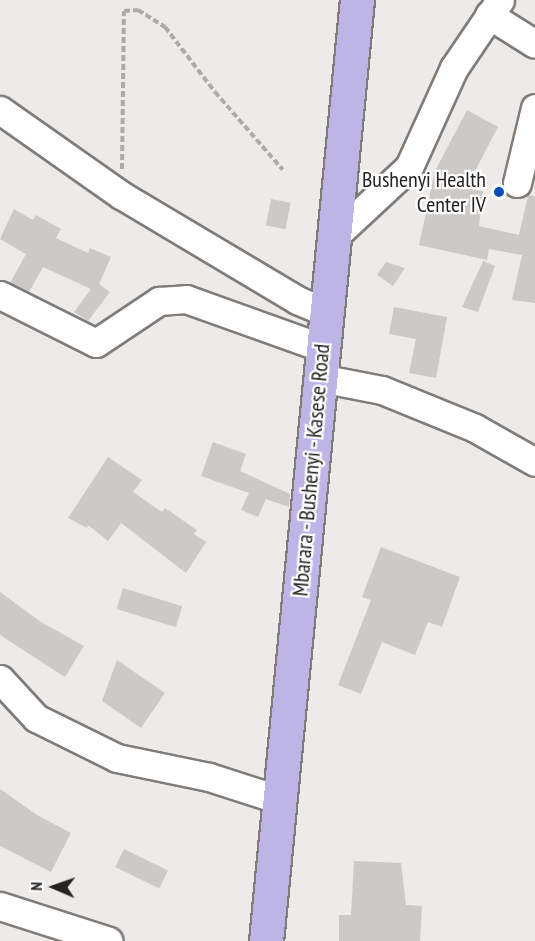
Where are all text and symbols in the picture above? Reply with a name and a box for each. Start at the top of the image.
place label: Bushenyi Health Center IV [362,166,486,218]
marker: Bushenyi Health Center IV [490,183,508,201]
street label: Mbarara - Bushenyi - Kasese Road [287,341,335,599]
north arrow [24,857,84,917]
text: N [26,882,46,891]

